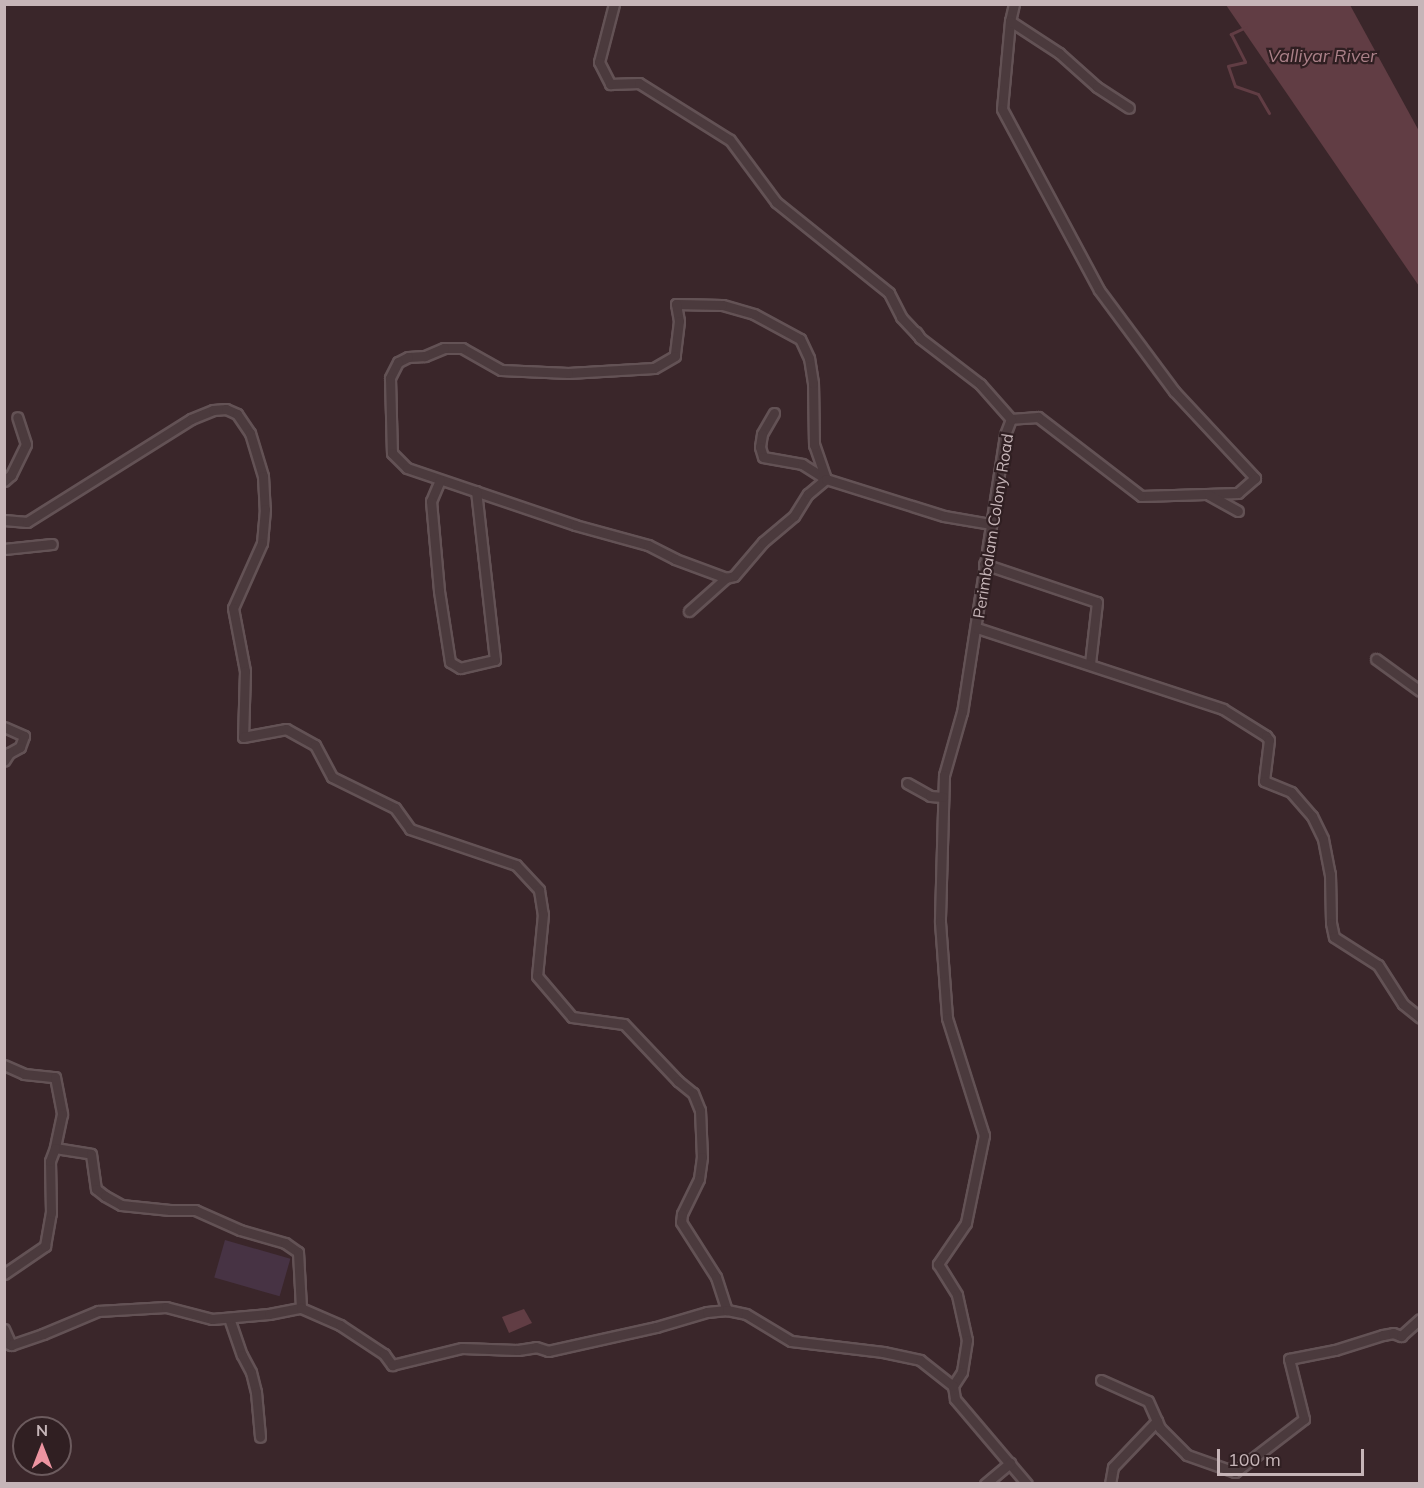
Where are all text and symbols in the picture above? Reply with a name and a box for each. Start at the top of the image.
water label: Valliyar River [1267,45,1377,67]
street label: Perimbalam Colony Road [969,432,1017,620]
north arrow [12,1416,72,1476]
text: N [36,1420,48,1440]
scale bar [1220,1437,1367,1475]
text: 100 m [1228,1448,1281,1471]

